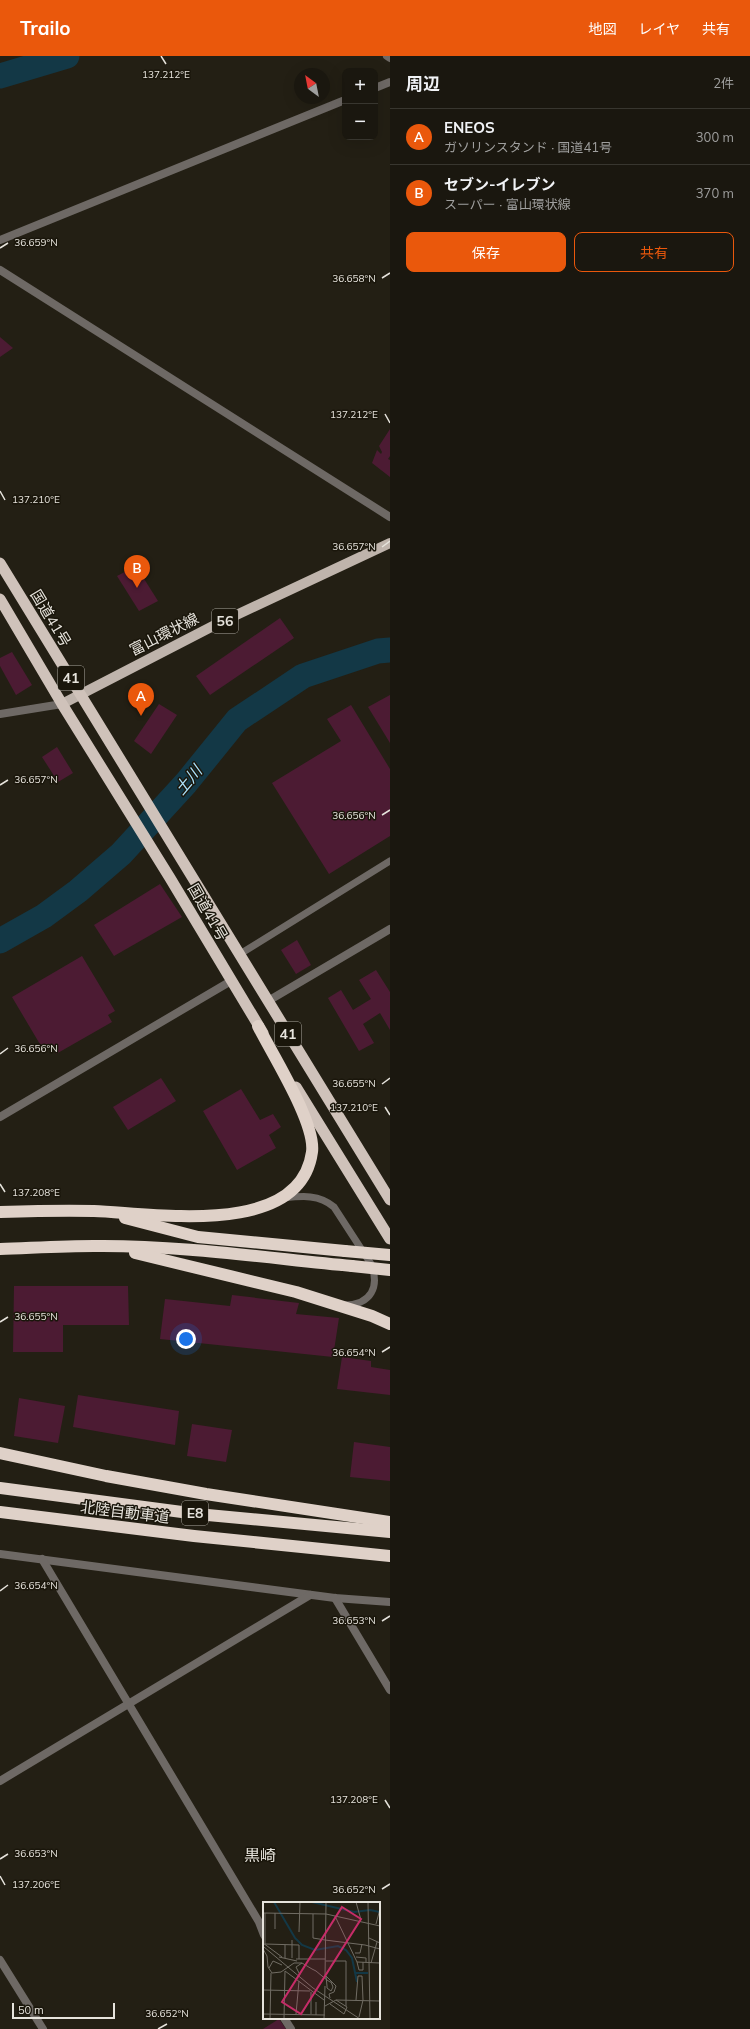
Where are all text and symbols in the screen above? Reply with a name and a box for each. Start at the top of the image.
text: Trailo [20,16,71,40]
text: 地図 [588,20,616,38]
text: レイヤ [638,20,680,38]
text: 共有 [702,20,730,38]
text: 137.212°E [142,68,190,81]
north arrow [294,68,330,104]
map controls [342,68,378,140]
button: + [342,68,378,104]
text: 周辺 [406,73,440,94]
text: 2件 [713,75,734,91]
button: − [342,104,378,140]
text: ENEOS [444,118,495,137]
text: A [414,129,424,145]
text: 300 m [696,129,734,145]
text: ガソリンスタンド · 国道41号 [444,139,612,155]
text: セブン-イレブン [444,175,556,194]
text: B [415,185,423,201]
text: 370 m [696,185,734,201]
text: スーパー · 富山環状線 [444,196,571,212]
button: 保存 [406,232,566,272]
button: 共有 [574,232,734,272]
text: 36.659°N [14,236,58,249]
text: 36.658°N [332,272,376,285]
text: 137.212°E [330,408,378,421]
text: 137.210°E [12,493,60,506]
text: 36.657°N [332,540,376,553]
pin: B [124,555,150,588]
street label: 国道41号 [27,586,75,650]
street label: 富山環状線 [126,609,202,659]
road number: 56 [212,609,238,633]
road number: 41 [58,666,84,690]
pin: A [128,683,154,716]
water label: 土川 [170,760,207,799]
text: 36.657°N [14,773,58,786]
text: 36.656°N [332,809,376,822]
street label: 国道41号 [184,880,232,944]
road number: 41 [275,1022,301,1046]
text: 36.656°N [14,1042,58,1055]
text: 36.655°N [332,1077,376,1090]
text: 137.210°E [330,1101,378,1114]
text: 137.208°E [12,1186,60,1199]
text: 36.655°N [14,1310,58,1323]
your location [176,1329,196,1349]
text: 36.654°N [332,1346,376,1359]
street label: 北陸自動車道 [79,1497,171,1527]
road number: E8 [182,1501,208,1525]
text: 36.654°N [14,1579,58,1592]
text: 36.653°N [332,1614,376,1627]
text: 137.208°E [330,1793,378,1806]
district label: 黒崎 [244,1845,276,1865]
text: 36.653°N [14,1847,58,1860]
text: 137.206°E [12,1878,60,1891]
text: 36.652°N [332,1883,376,1896]
inset map [263,1902,380,2019]
scale bar [12,2001,115,2020]
text: 50 m [18,2003,44,2017]
text: 36.652°N [145,2007,189,2020]

